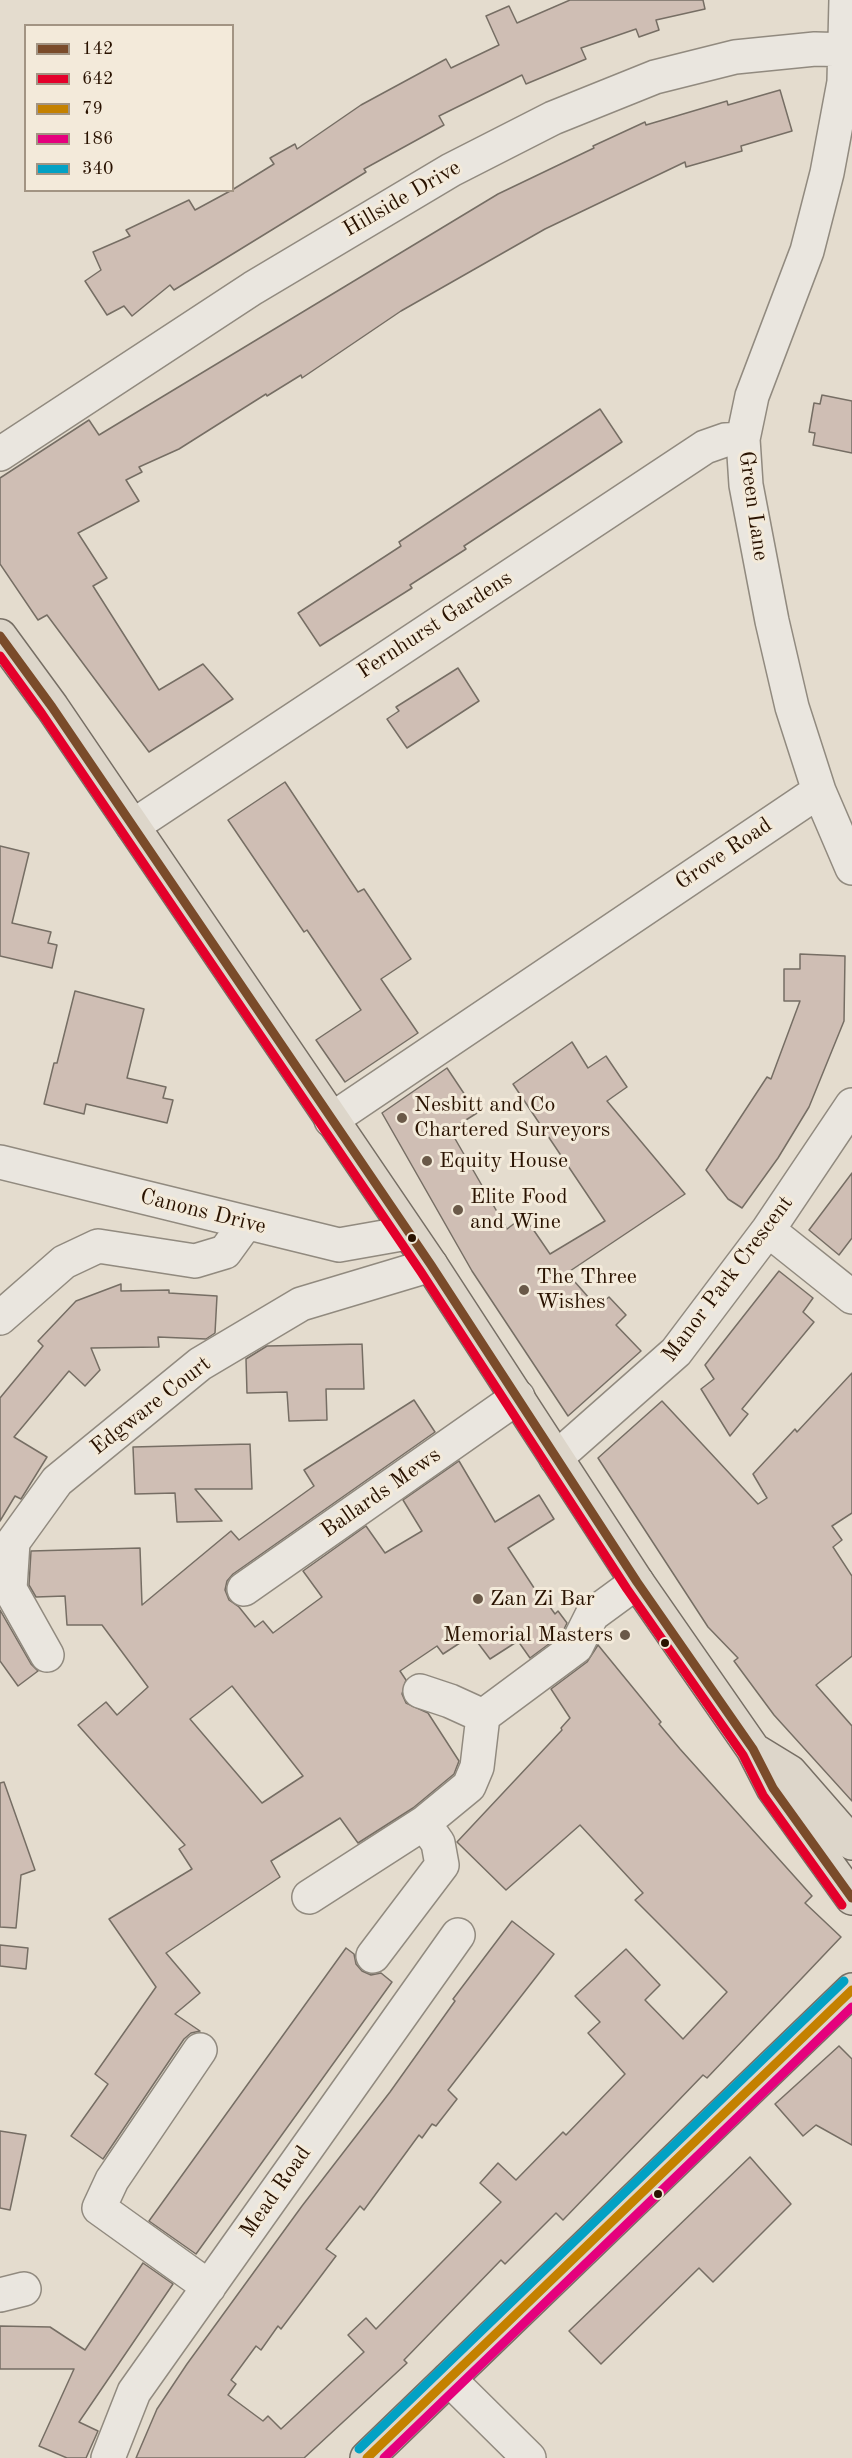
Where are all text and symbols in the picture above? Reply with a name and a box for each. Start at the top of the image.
legend [24,24,234,192]
text: 142 [82,40,113,58]
text: 642 [82,70,113,88]
text: 79 [82,100,103,118]
text: 186 [82,130,113,148]
street label: Hillside Drive [339,155,465,243]
text: 340 [82,160,113,178]
street label: Green Lane [732,449,774,563]
street label: Fernhurst Gardens [353,565,517,685]
street label: Grove Road [671,812,777,896]
place label: Nesbitt and Co Chartered Surveyors [414,1092,610,1144]
marker: Nesbitt and Co Chartered Surveyors [395,1111,409,1125]
place label: Equity House [439,1148,568,1174]
marker: Equity House [420,1154,434,1168]
street label: Canons Drive [137,1184,269,1240]
place label: Elite Food and Wine [470,1184,568,1236]
street label: Manor Park Crescent [657,1191,799,1367]
marker: Elite Food and Wine [451,1203,465,1217]
unlabelled marker [406,1232,418,1244]
place label: The Three Wishes [536,1264,637,1316]
marker: The Three Wishes [517,1283,531,1297]
street label: Edgware Court [86,1351,216,1461]
street label: Ballards Mews [316,1442,446,1544]
place label: Zan Zi Bar [490,1586,595,1612]
marker: Zan Zi Bar [471,1592,485,1606]
place label: Memorial Masters [443,1622,613,1648]
marker: Memorial Masters [618,1628,632,1642]
unlabelled marker [659,1637,671,1649]
street label: Mead Road [235,2141,317,2243]
unlabelled marker [652,2188,664,2200]

